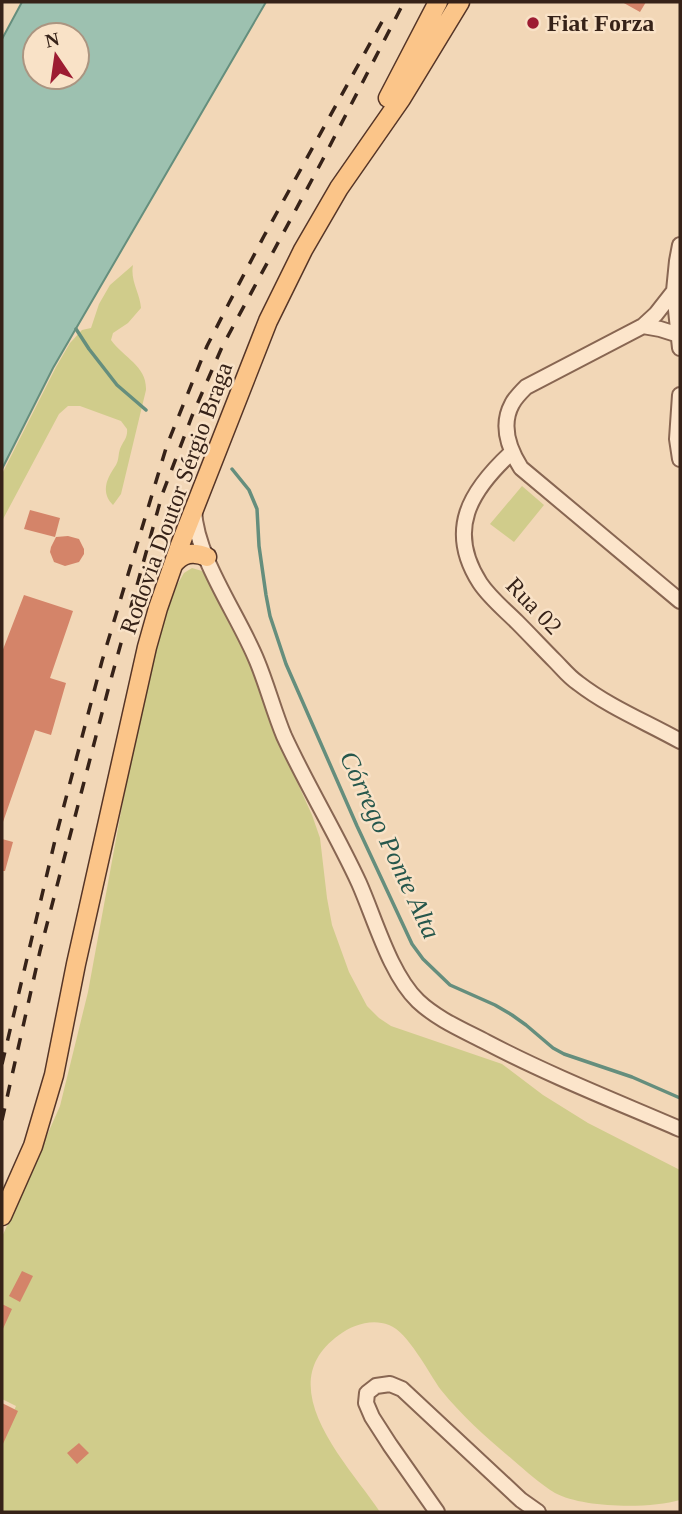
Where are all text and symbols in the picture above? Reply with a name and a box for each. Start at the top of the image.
place label: Fiat Forza [547,10,654,36]
marker: Fiat Forza [525,15,541,31]
north arrow [21,21,91,91]
text: N [43,28,62,52]
street label: Rodovia Doutor Sérgio Braga [115,358,237,637]
street label: Rua 02 [501,572,567,640]
water label: Córrego Ponte Alta [334,747,446,943]

